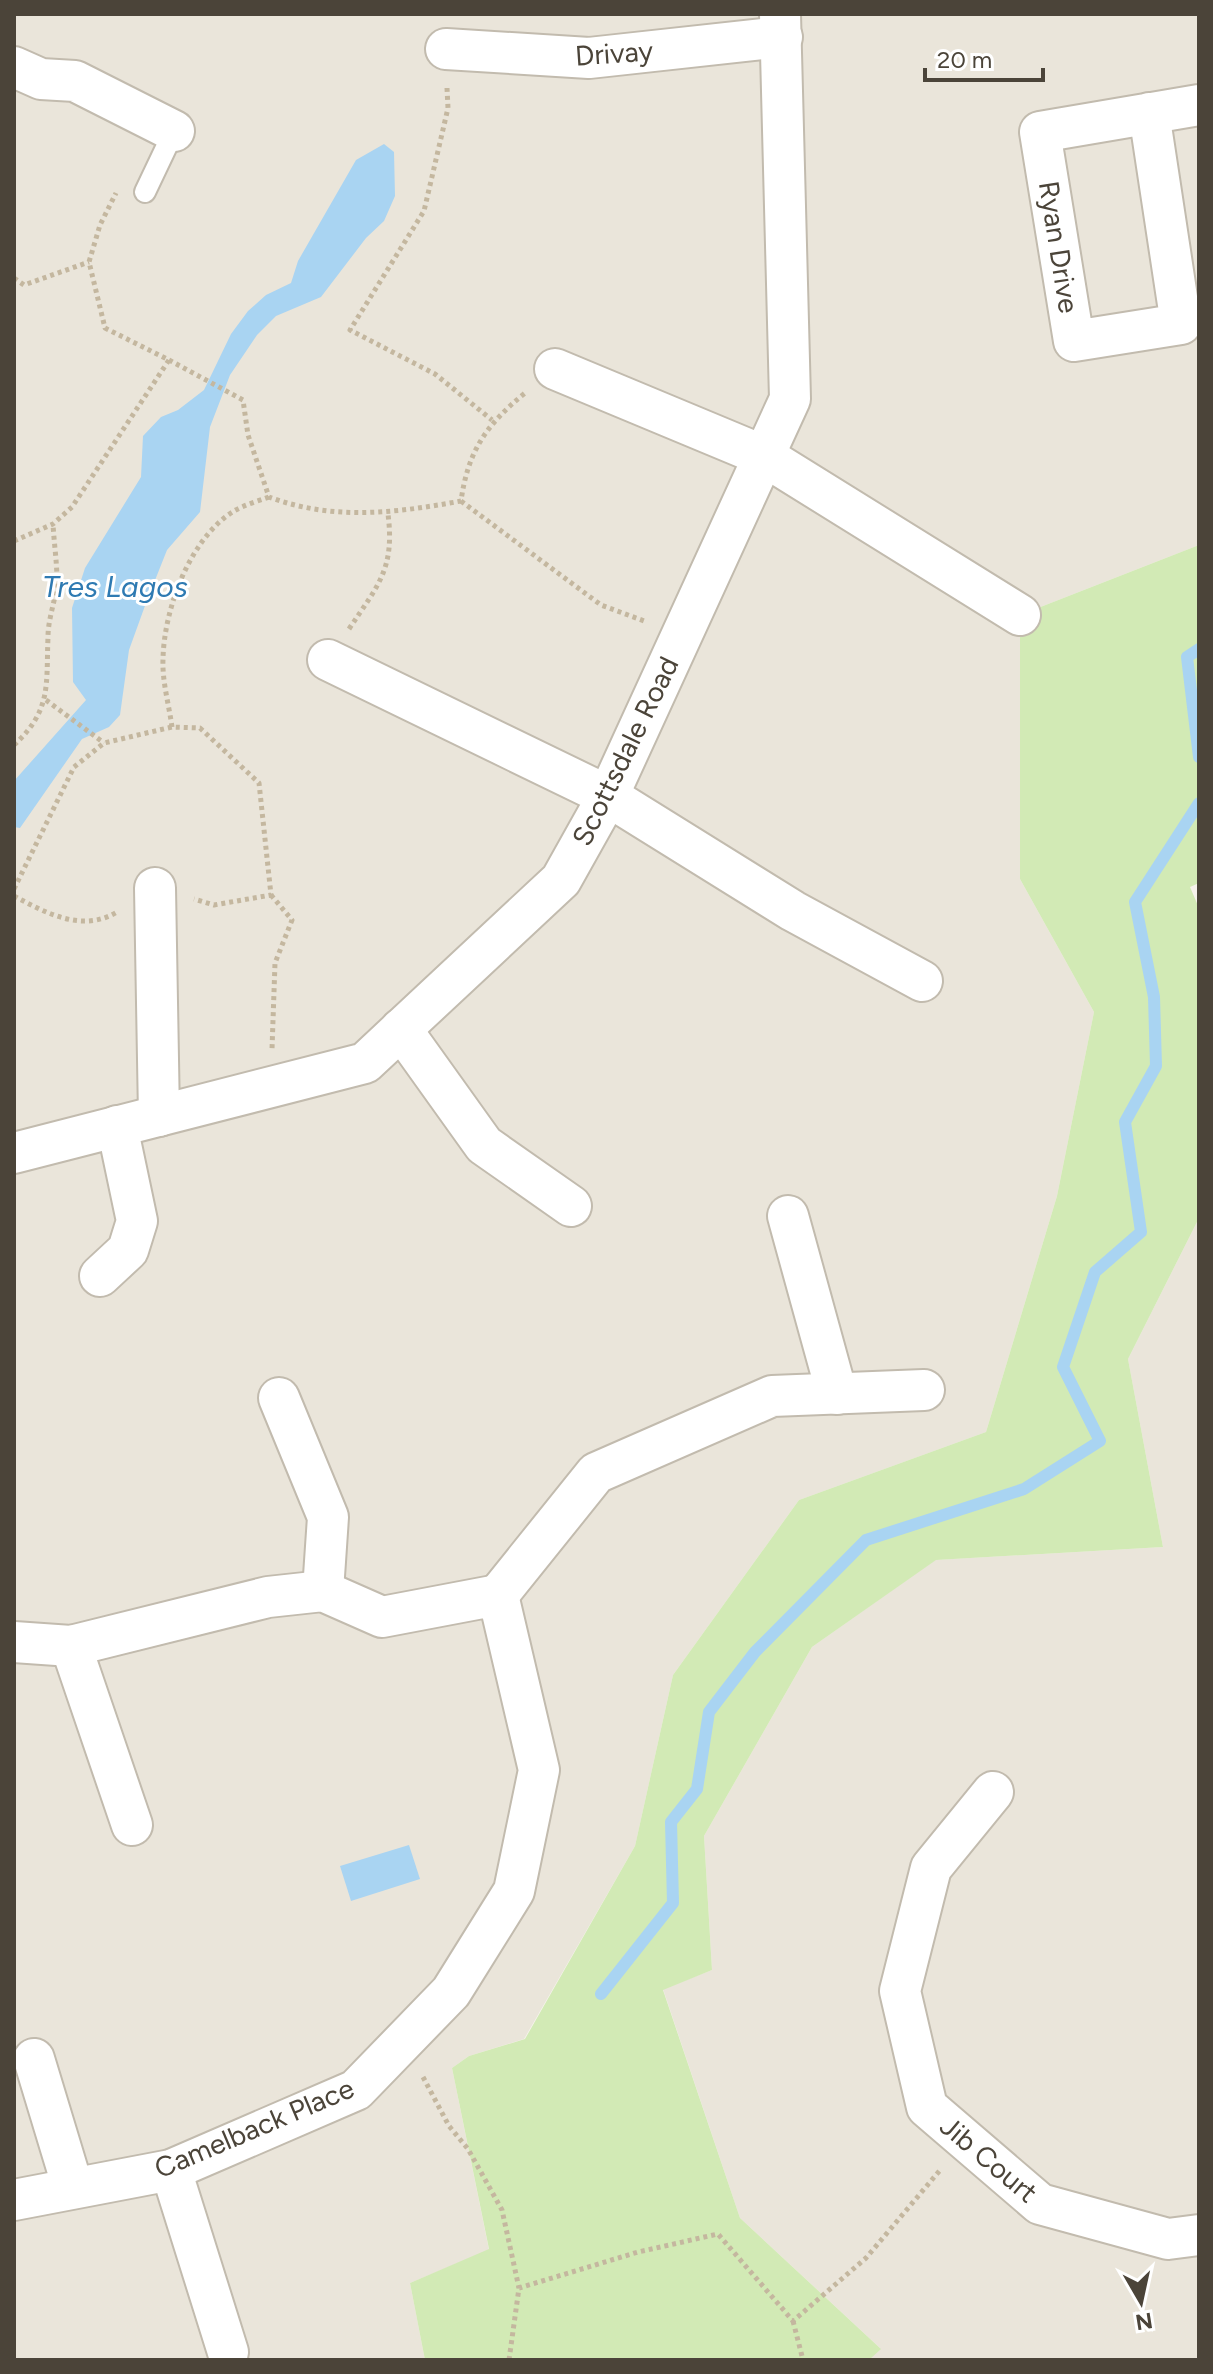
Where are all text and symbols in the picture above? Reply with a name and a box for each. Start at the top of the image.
scale bar [925,32,1043,82]
street label: Drivay [574,33,654,73]
text: 20 m [937,45,992,74]
street label: Ryan Drive [1032,178,1086,316]
water label: Tres Lagos [42,568,188,605]
street label: Scottsdale Road [564,651,686,851]
street label: Camelback Place [149,2071,359,2185]
street label: Jib Court [934,2109,1044,2209]
north arrow [1101,2262,1181,2342]
text: N [1134,2307,1155,2336]

